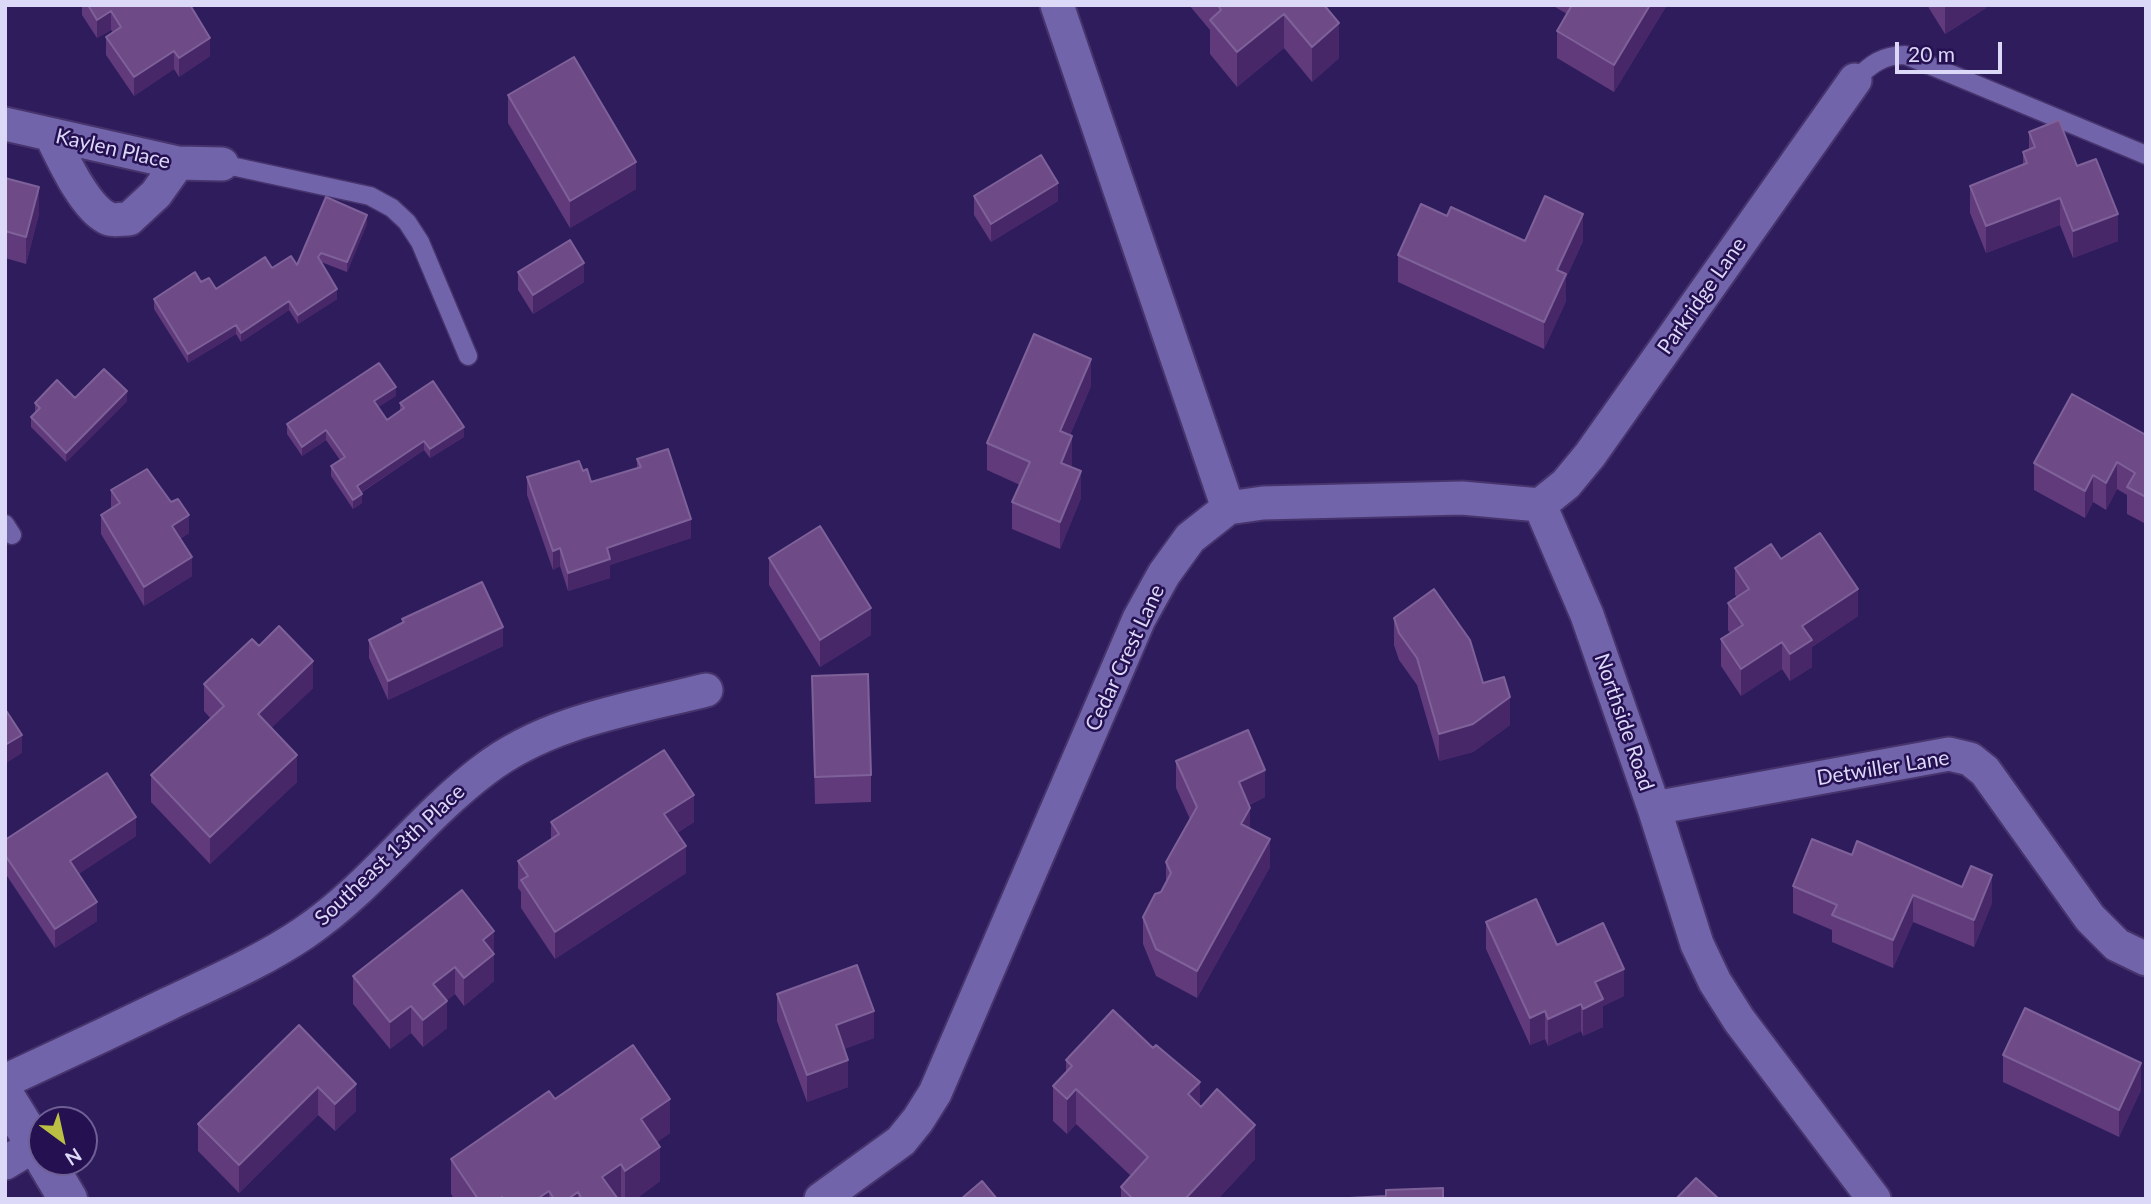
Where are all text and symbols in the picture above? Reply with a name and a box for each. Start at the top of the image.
scale bar [1899,28,2006,72]
text: 20 m [1908,41,1955,66]
street label: Kaylen Place [53,124,173,174]
street label: Parkridge Lane [1652,233,1752,359]
street label: Cedar Crest Lane [1080,581,1170,735]
street label: Northside Road [1589,650,1659,794]
street label: Detwiller Lane [1815,745,1951,791]
street label: Southeast 13th Place [310,779,470,931]
north arrow [28,1106,98,1176]
text: N [61,1144,86,1171]

